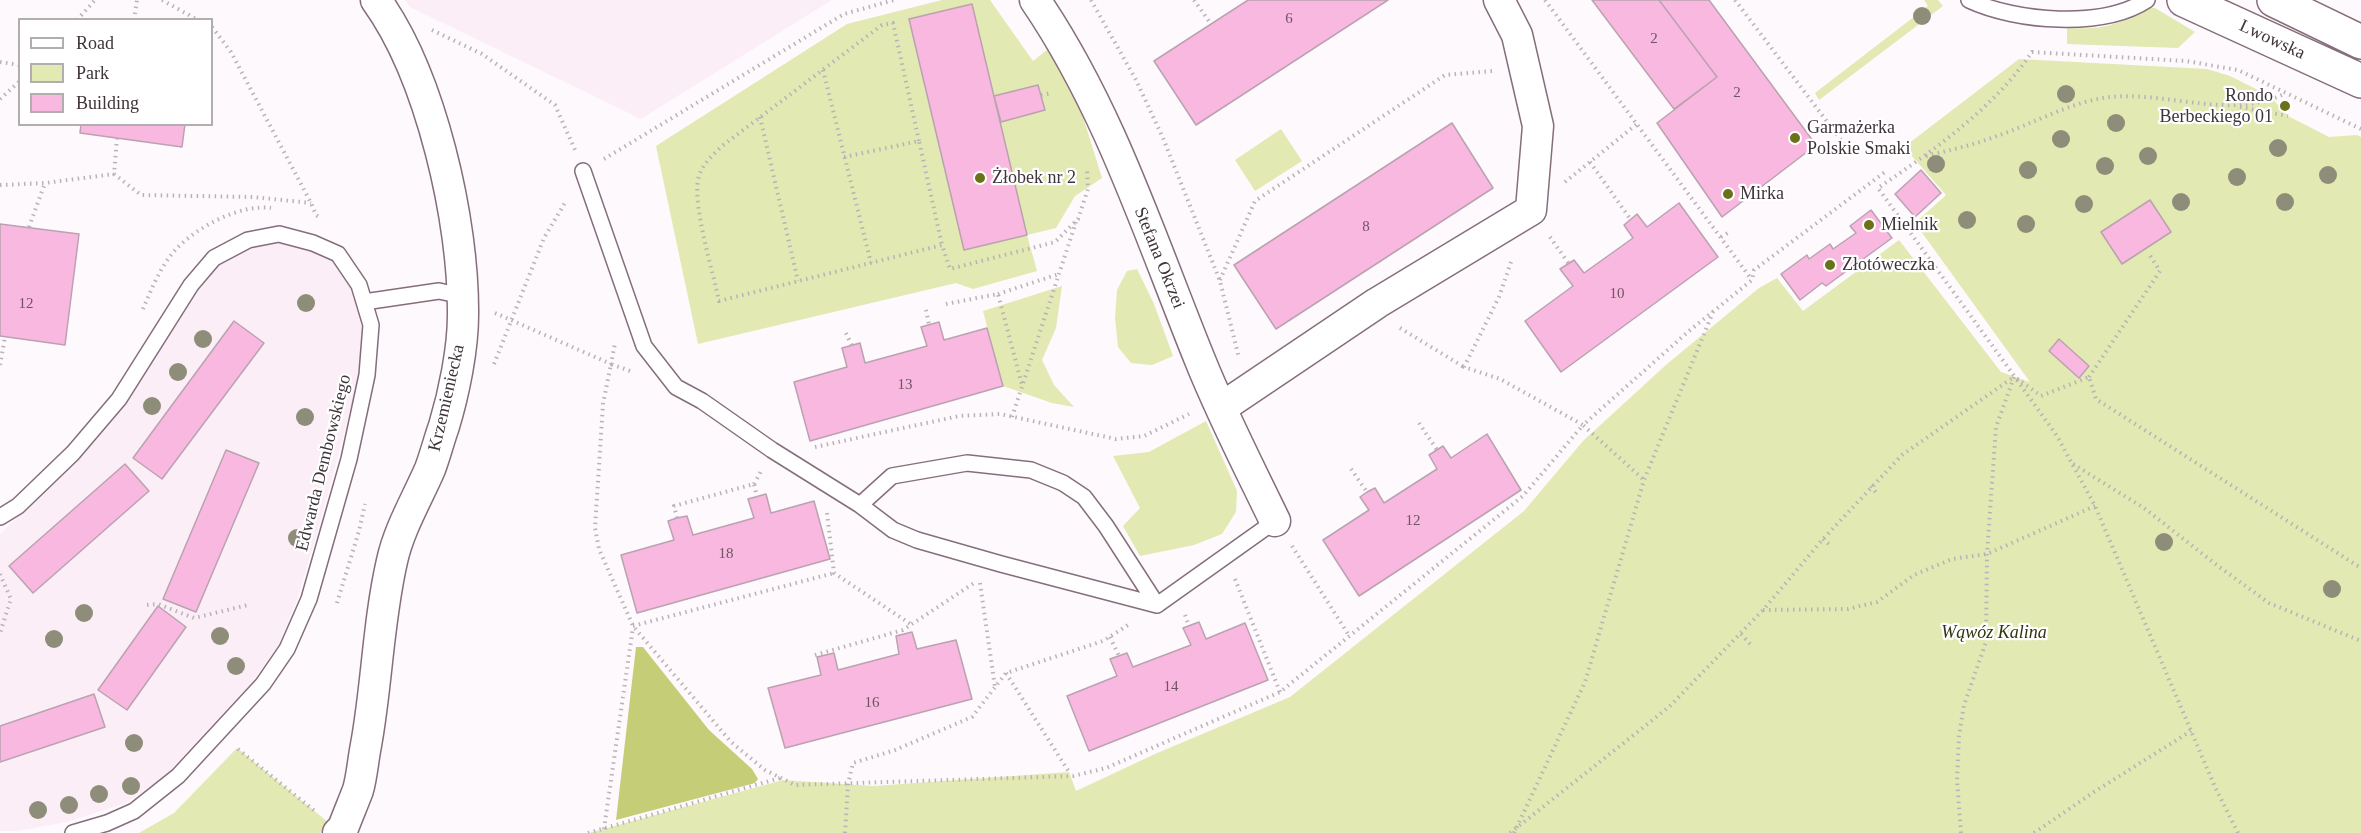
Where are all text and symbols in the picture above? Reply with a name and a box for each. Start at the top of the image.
house number: 6 [1285,10,1293,28]
street label: Lwowska [2236,15,2308,65]
legend [18,18,213,126]
house number: 2 [1650,30,1658,48]
text: Road [76,33,114,53]
text: Park [76,63,109,83]
house number: 2 [1733,84,1741,102]
place label: Rondo Berbeckiego 01 [2160,85,2273,128]
text: Building [76,93,139,113]
marker: Rondo Berbeckiego 01 [2278,99,2292,113]
place label: Garmażerka Polskie Smaki [1807,117,1911,160]
marker: Garmażerka Polskie Smaki [1788,131,1802,145]
place label: Żłobek nr 2 [992,167,1076,189]
marker: Żłobek nr 2 [973,171,987,185]
place label: Mirka [1740,183,1784,205]
marker: Mirka [1721,187,1735,201]
street label: Stefana Okrzei [1129,204,1189,312]
place label: Mielnik [1881,214,1938,236]
house number: 8 [1362,218,1370,236]
marker: Mielnik [1862,218,1876,232]
place label: Złotóweczka [1842,254,1935,276]
marker: Złotóweczka [1823,258,1837,272]
house number: 10 [1610,285,1624,303]
house number: 12 [18,295,34,313]
street label: Krzemieniecka [424,343,470,453]
street label: Edwarda Dembowskiego [292,372,356,554]
house number: 13 [898,376,912,394]
house number: 12 [1406,512,1420,530]
house number: 18 [718,545,734,563]
park label: Wąwóz Kalina [1941,622,2047,644]
house number: 14 [1164,678,1178,696]
house number: 16 [864,694,880,712]

